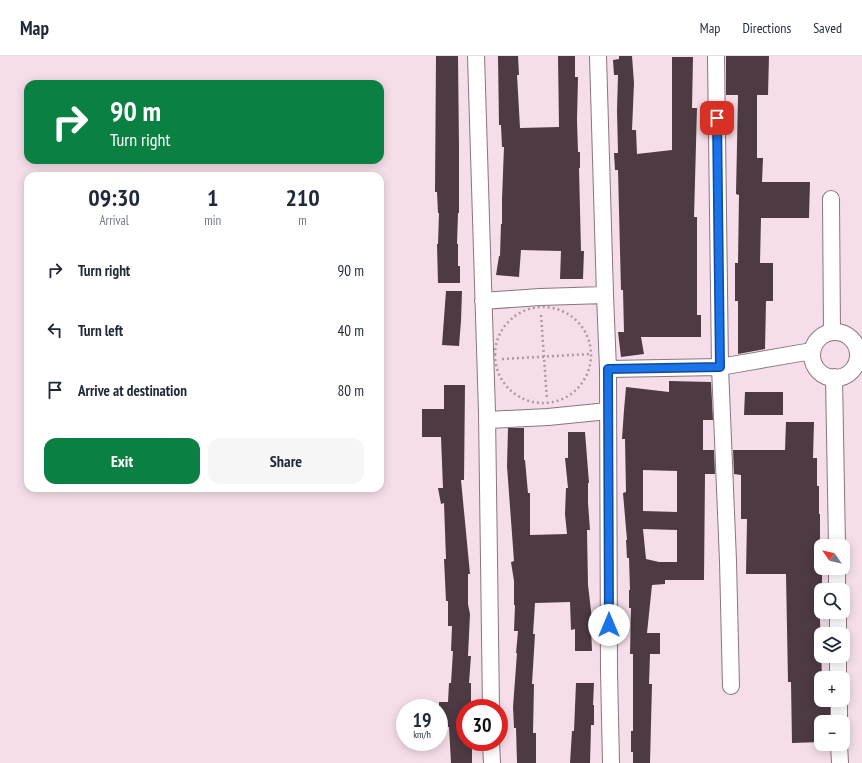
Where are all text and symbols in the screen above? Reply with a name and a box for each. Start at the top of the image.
text: Map [20,16,49,40]
text: Map [700,19,720,37]
text: Directions [742,19,791,37]
text: Saved [813,19,842,37]
text: 90 m [110,92,161,129]
icon: right [44,96,96,148]
pin [700,101,734,135]
icon: arrive [706,107,728,129]
text: Turn right [110,128,170,151]
text: 09:30 [88,182,140,213]
text: 1 [207,182,218,213]
text: 210 [285,182,320,213]
text: Arrival [99,212,129,229]
text: min [204,212,221,229]
text: m [298,212,307,229]
icon: right [44,259,66,281]
text: Turn right [78,261,130,280]
text: 90 m [338,261,364,280]
icon: left [44,319,66,341]
text: Turn left [78,321,123,340]
text: 40 m [338,321,364,340]
icon: arrive [44,379,66,401]
text: Arrive at destination [78,381,187,400]
text: 80 m [338,381,364,400]
button: Exit [44,438,200,484]
button: Share [208,438,364,484]
north arrow [814,539,850,575]
map controls [814,539,850,751]
button: search [814,583,850,619]
position arrow [588,604,630,646]
button: layers [814,627,850,663]
button: + [814,671,850,707]
speed limit sign: 30 [456,699,508,751]
text: 19 [412,707,432,733]
button: − [814,715,850,751]
text: km/h [413,728,431,741]

